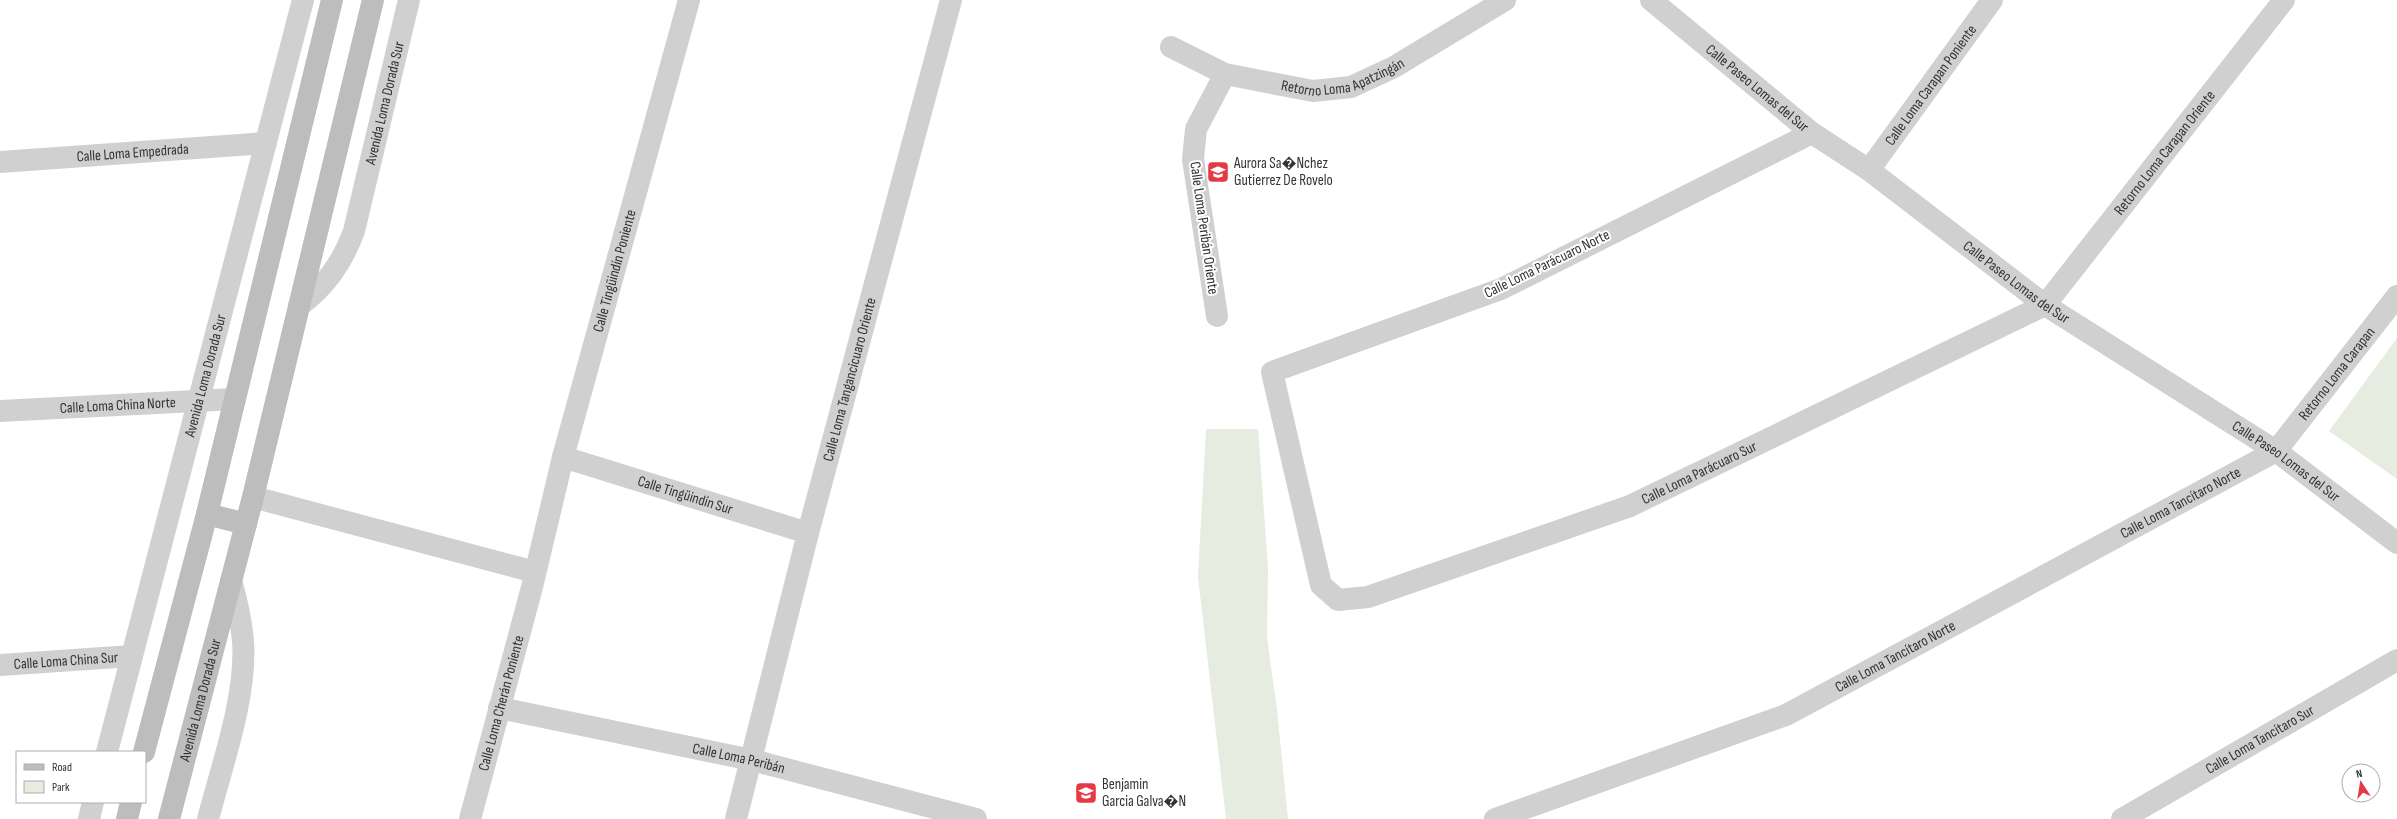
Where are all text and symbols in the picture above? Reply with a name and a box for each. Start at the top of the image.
street label: Calle Loma Carapan Poniente [1880,21,1981,149]
street label: Avenida Loma Dorada Sur [360,39,408,167]
street label: Calle Paseo Lomas del Sur [1702,40,1813,136]
street label: Retorno Loma Apatzingán [1280,53,1408,101]
street label: Retorno Loma Carapan Oriente [2110,86,2219,219]
street label: Calle Loma Empedrada [76,139,190,166]
place label: Aurora Sa�Nchez Gutierrez De Rovelo [1233,154,1333,190]
school or university icon: Aurora Sa�Nchez Gutierrez De Rovelo [1205,159,1231,185]
street label: Calle Loma Peribán Oriente [1185,160,1223,296]
street label: Calle Tingüindín Poniente [588,207,640,334]
street label: Calle Loma Parácuaro Norte [1481,225,1613,303]
street label: Calle Paseo Lomas del Sur [1959,236,2074,328]
street label: Calle Loma Tangancicuaro Oriente [818,295,880,463]
street label: Avenida Loma Dorada Sur [180,312,230,440]
street label: Retorno Loma Carapan [2294,323,2379,424]
street label: Calle Loma China Norte [59,393,176,417]
street label: Calle Paseo Lomas del Sur [2229,416,2345,506]
street label: Calle Loma Parácuaro Sur [1638,436,1760,509]
street label: Calle Loma Tancítaro Norte [2117,462,2244,543]
street label: Calle Tingüindín Sur [635,471,736,519]
street label: Calle Loma Tancítaro Norte [1832,616,1959,696]
street label: Calle Loma Cherán Poniente [474,633,528,773]
street label: Avenida Loma Dorada Sur [175,636,225,764]
street label: Calle Loma China Sur [13,647,119,674]
street label: Calle Loma Tancítaro Sur [2202,700,2318,778]
street label: Calle Loma Peribán [691,739,787,778]
legend [16,751,146,803]
text: Road [52,760,72,775]
north arrow [2341,763,2381,803]
text: N [2355,767,2363,781]
place label: Benjamin Garcia Galva�N [1102,775,1186,811]
text: Park [52,780,70,795]
school or university icon: Benjamin Garcia Galva�N [1073,780,1099,806]

